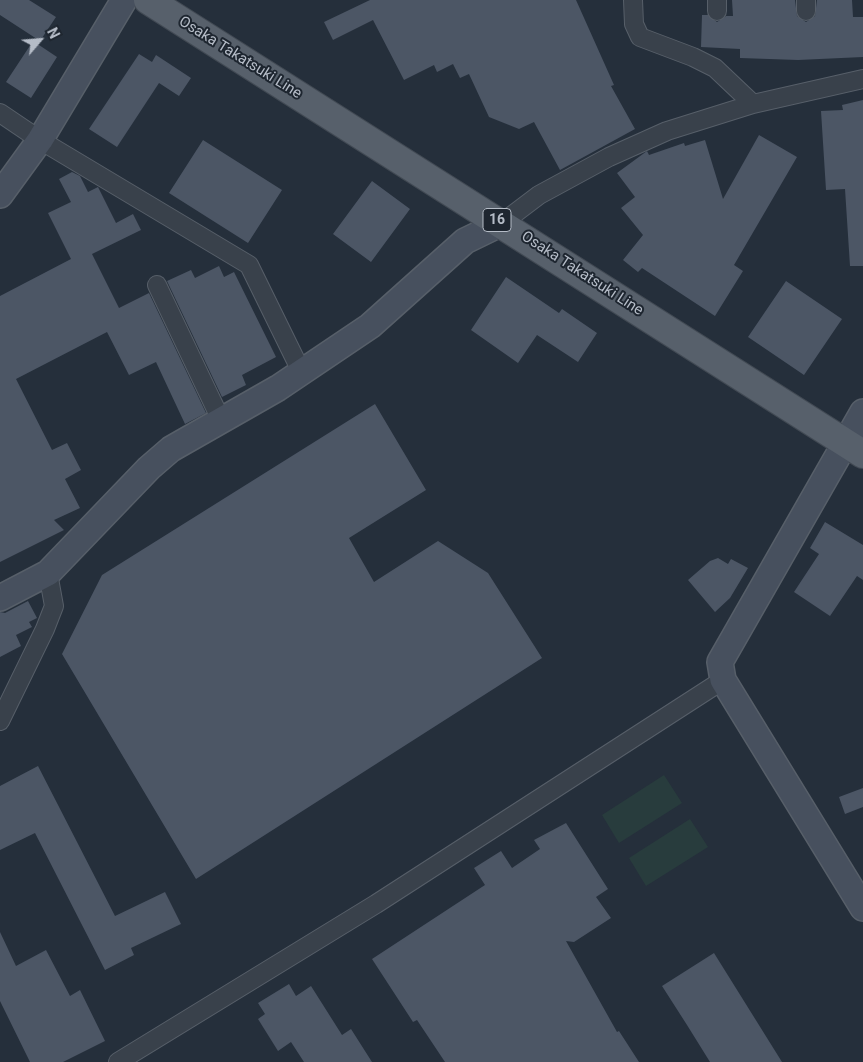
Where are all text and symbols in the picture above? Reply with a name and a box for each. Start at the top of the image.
street label: Osaka Takatsuki Line [175,13,305,103]
north arrow [15,15,65,65]
text: N [44,25,63,41]
road number: 16 [483,208,511,232]
street label: Osaka Takatsuki Line [518,228,646,320]

